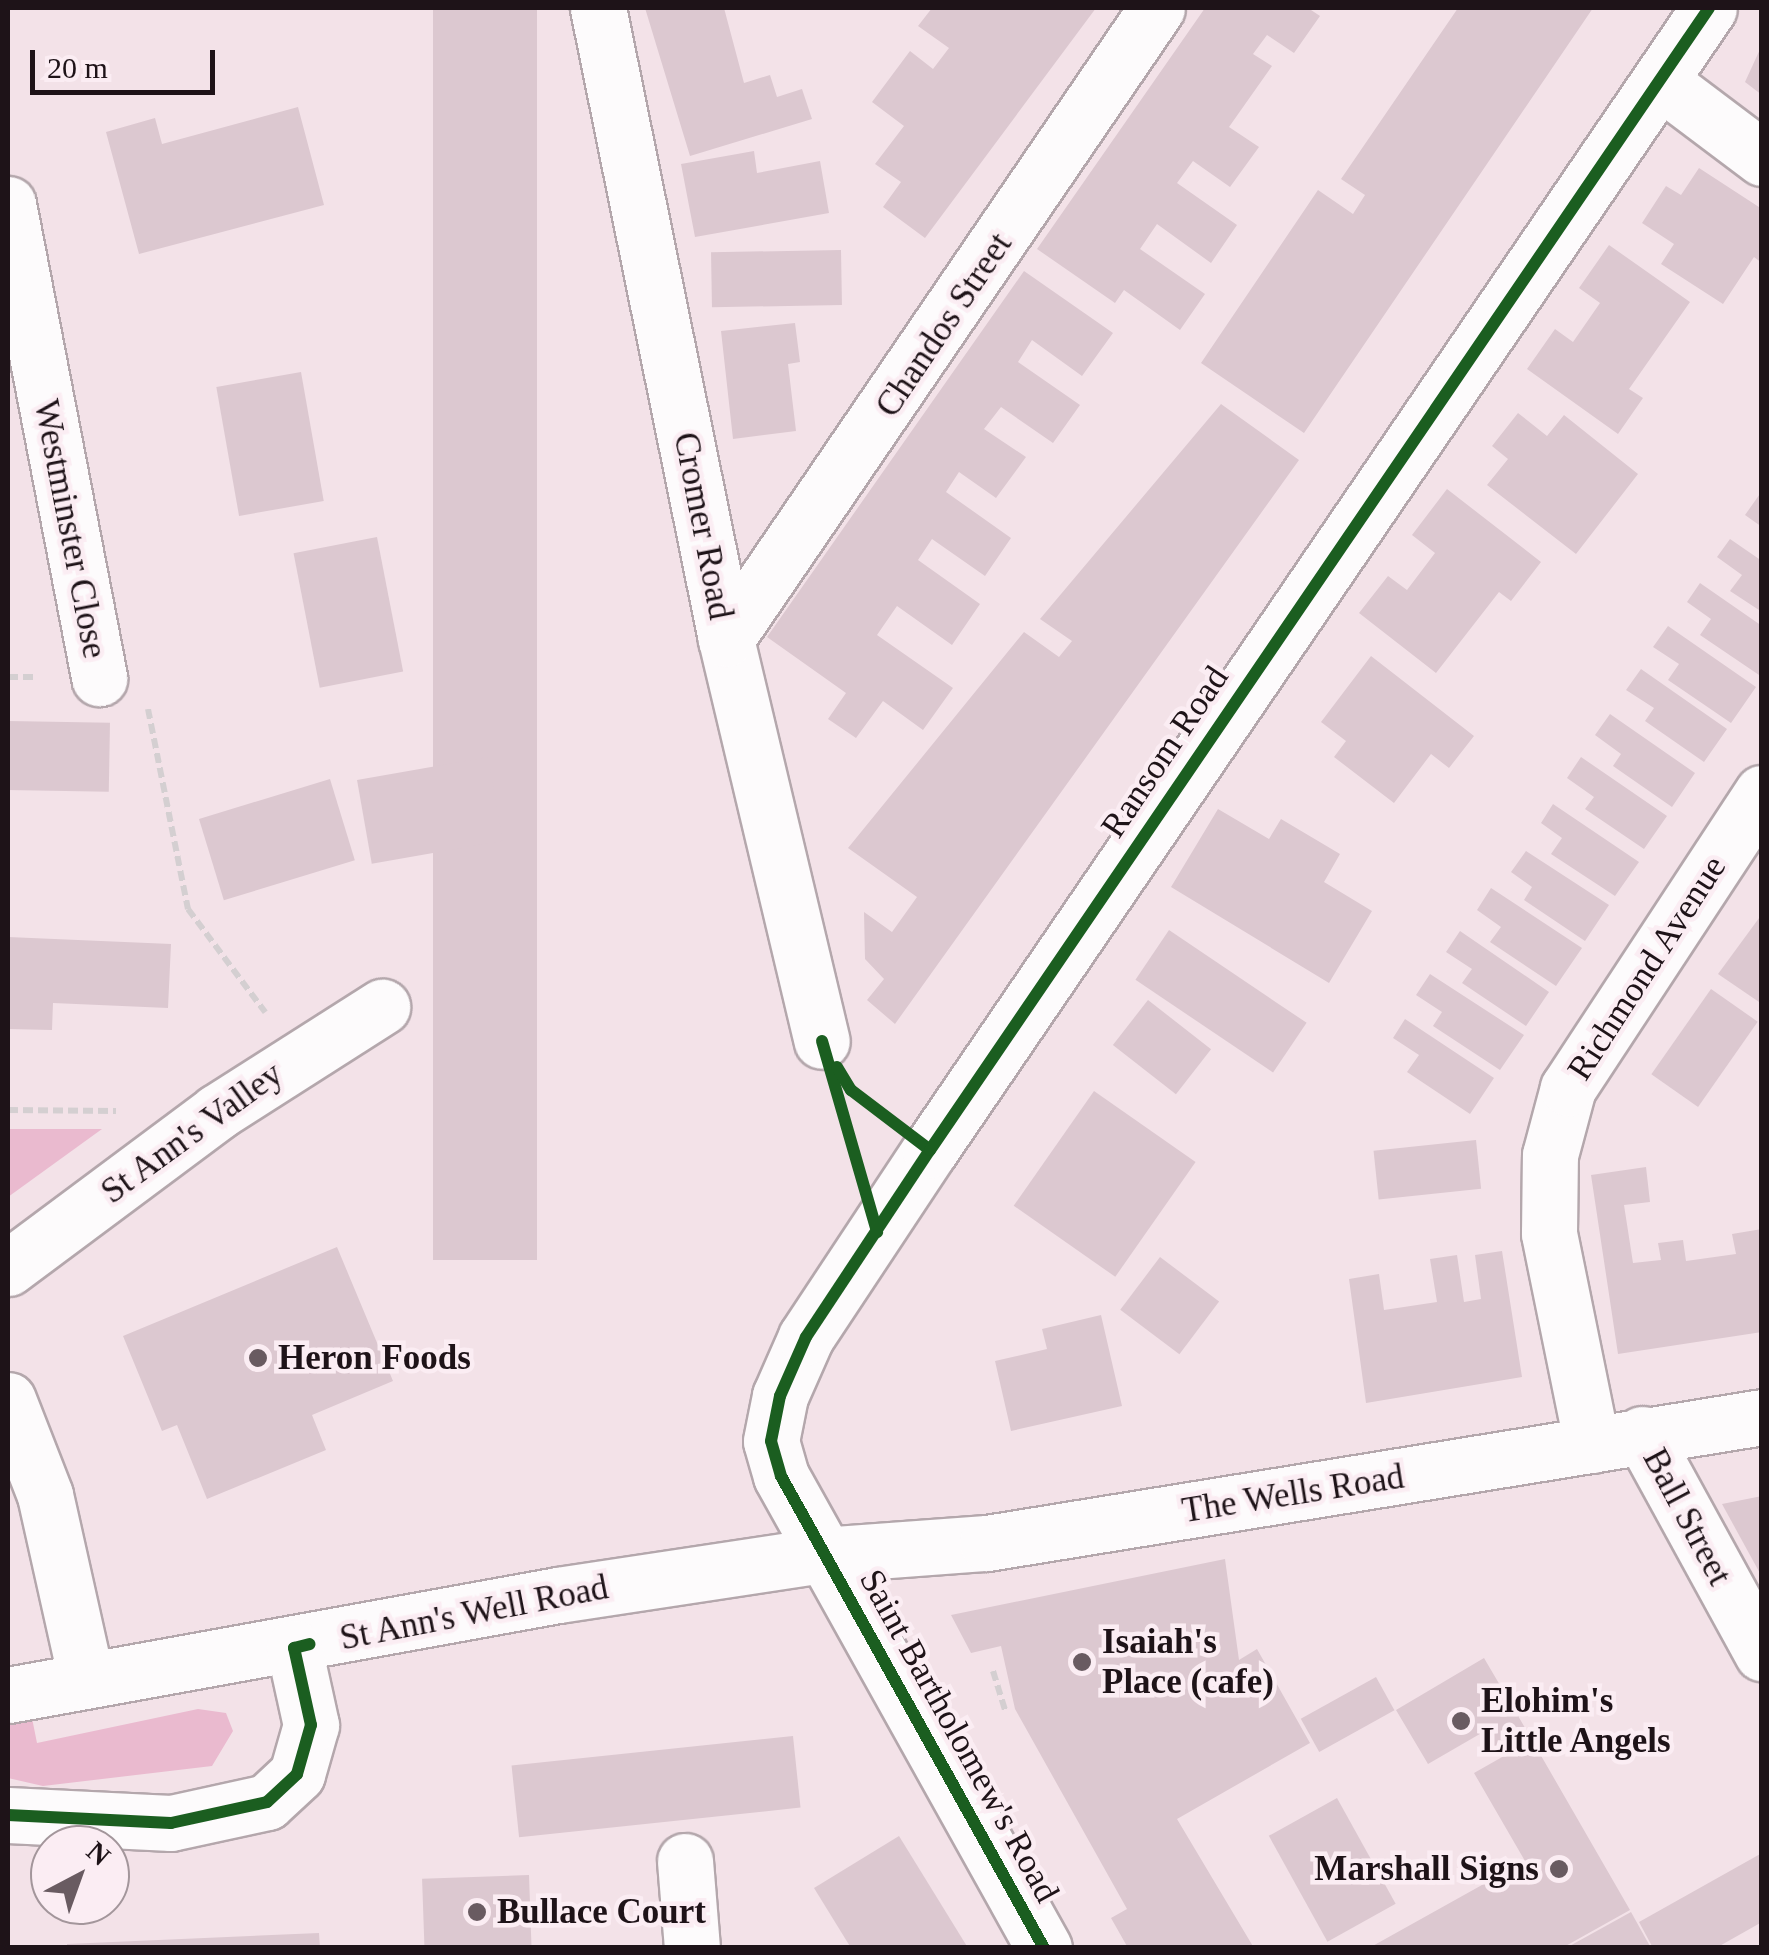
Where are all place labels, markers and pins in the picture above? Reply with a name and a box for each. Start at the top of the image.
place label: Heron Foods [278,1337,471,1379]
marker: Heron Foods [247,1347,269,1369]
place label: Isaiah's Place (cafe) [1102,1621,1274,1703]
marker: Isaiah's Place (cafe) [1071,1651,1093,1673]
place label: Elohim's Little Angels [1481,1680,1673,1762]
marker: Elohim's Little Angels [1450,1710,1472,1732]
place label: Marshall Signs [1314,1848,1539,1890]
marker: Marshall Signs [1548,1858,1570,1880]
place label: Bullace Court [497,1891,706,1933]
marker: Bullace Court [466,1901,488,1923]

